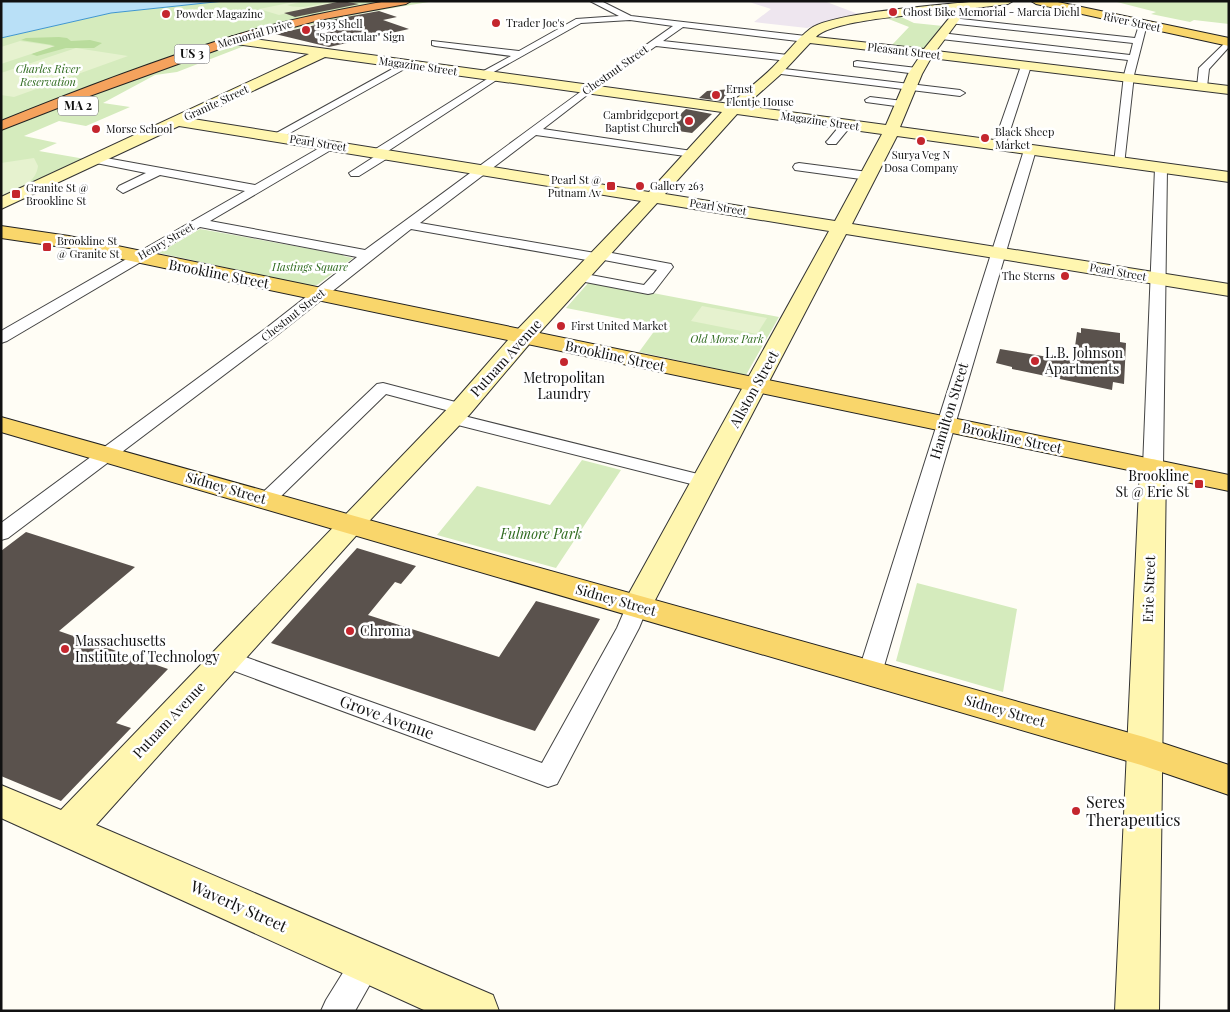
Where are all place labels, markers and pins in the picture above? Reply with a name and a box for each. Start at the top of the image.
place label: Ghost Bike Memorial - Marcia Diehl [903,4,1080,19]
place label: Powder Magazine [176,6,263,21]
marker: Ghost Bike Memorial - Marcia Diehl [887,6,899,18]
marker: Powder Magazine [160,8,172,20]
place label: Trader Joe's [506,15,565,30]
place label: 1933 Shell "Spectacular" Sign [316,16,405,44]
marker: Trader Joe's [490,17,502,29]
marker: 1933 Shell "Spectacular" Sign [300,24,312,36]
place label: Ernst Flentje House [726,81,794,109]
marker: Ernst Flentje House [710,89,722,101]
place label: Cambridgeport Baptist Church [603,107,680,135]
marker: Cambridgeport Baptist Church [683,115,695,127]
place label: Morse School [106,121,172,136]
marker: Morse School [90,123,102,135]
place label: Black Sheep Market [995,124,1054,152]
marker: Black Sheep Market [979,132,991,144]
marker: Surya Veg N Dosa Company [915,135,927,147]
place label: Surya Veg N Dosa Company [884,147,959,175]
place label: Pearl St @ Putnam Av [548,172,602,200]
place label: Gallery 263 [650,178,704,193]
place label: Granite St @ Brookline St [26,180,88,208]
marker: Pearl St @ Putnam Av [605,180,617,192]
marker: Gallery 263 [634,180,646,192]
marker: Granite St @ Brookline St [10,188,22,200]
place label: Brookline St @ Granite St [57,233,119,261]
marker: Brookline St @ Granite St [41,241,53,253]
place label: The Sterns [1002,268,1055,283]
marker: The Sterns [1059,270,1071,282]
place label: First United Market [571,318,667,333]
marker: First United Market [555,320,567,332]
place label: L.B. Johnson Apartments [1044,343,1124,378]
marker: L.B. Johnson Apartments [1029,355,1041,367]
marker: Metropolitan Laundry [558,356,570,368]
place label: Metropolitan Laundry [523,368,605,403]
place label: Brookline St @ Erie St [1116,466,1190,501]
marker: Brookline St @ Erie St [1193,478,1205,490]
place label: Chroma [360,621,411,640]
marker: Chroma [344,625,356,637]
place label: Massachusetts Institute of Technology [75,631,219,666]
marker: Massachusetts Institute of Technology [59,643,71,655]
place label: Seres Therapeutics [1086,791,1180,830]
marker: Seres Therapeutics [1070,805,1082,817]

